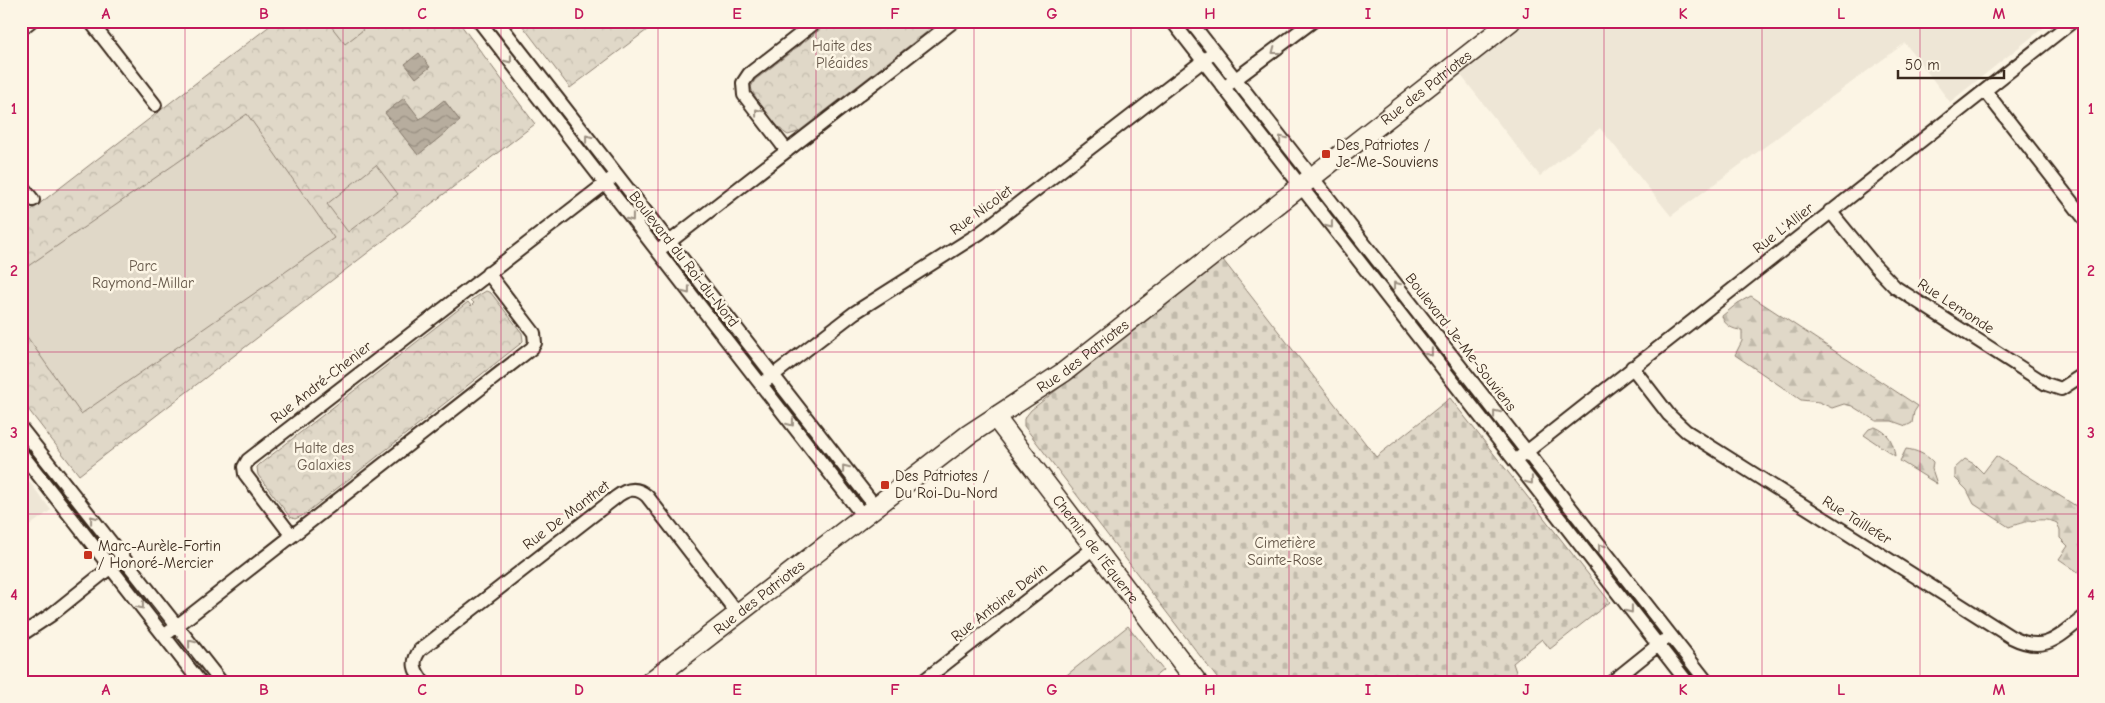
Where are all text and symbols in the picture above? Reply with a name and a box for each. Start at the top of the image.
text: A [102,5,111,23]
text: B [259,5,269,23]
text: C [417,5,427,23]
text: D [574,5,584,23]
text: E [732,5,742,23]
text: F [890,5,900,23]
text: G [1046,5,1058,23]
text: H [1204,5,1216,23]
text: I [1365,5,1371,23]
text: J [1522,5,1530,23]
text: K [1678,5,1688,23]
text: L [1837,5,1845,23]
text: M [1993,5,2006,23]
park label: Haite des Pléaides [812,37,872,72]
one-way arrow [1271,45,1281,54]
street label: Rue des Patriotes [1377,46,1475,129]
scale bar [1898,48,2004,80]
one-way arrow [504,54,512,63]
text: 50 m [1905,56,1940,74]
text: 1 [11,100,17,118]
text: 1 [2088,100,2094,118]
one-way arrow [755,109,763,118]
one-way arrow [586,135,594,144]
one-way arrow [1279,135,1288,145]
place label: Des Patriotes / Je-Me-Souviens [1336,136,1438,171]
marker: Des Patriotes / Je-Me-Souviens [1320,148,1332,160]
street label: Rue Nicolet [946,181,1016,239]
street label: Boulevard du Roi-du-Nord [625,187,743,331]
street label: Rue L'Allier [1749,199,1817,257]
one-way arrow [626,212,634,221]
one-way arrow [1325,219,1333,228]
park label: Parc Raymond-Millar [92,257,194,292]
text: 2 [10,262,18,280]
text: 2 [2087,262,2095,280]
street label: Boulevard Je-Me-Souviens [1402,269,1520,415]
street label: Rue Lemonde [1914,274,1998,338]
one-way arrow [1393,282,1401,291]
one-way arrow [682,285,691,294]
street label: Rue des Patriotes [1033,316,1132,396]
street label: Rue André-Chenier [267,337,375,427]
one-way arrow [1424,348,1433,357]
one-way arrow [1493,409,1502,419]
one-way arrow [785,418,794,427]
text: 3 [10,424,18,442]
text: 3 [2087,424,2095,442]
park label: Halte des Galaxies [294,439,354,474]
one-way arrow [842,464,851,473]
place label: Des Patriotes / Du Roi-Du-Nord [895,467,998,502]
street label: Rue De Manthet [519,476,613,553]
one-way arrow [1525,476,1534,485]
marker: Des Patriotes / Du Roi-Du-Nord [879,479,891,491]
street label: Chemin de l'Équerre [1049,491,1143,607]
street label: Rue Taillefer [1819,492,1895,548]
one-way arrow [90,516,99,525]
park label: Cimetière Sainte-Rose [1247,534,1323,569]
place label: Marc-Aurèle-Fortin / Honoré-Mercier [98,537,221,572]
one-way arrow [1598,543,1607,553]
marker: Marc-Aurèle-Fortin / Honoré-Mercier [82,549,94,561]
street label: Rue des Patriotes [710,556,808,638]
street label: Rue Antoine Devin [947,559,1051,645]
text: 4 [10,586,18,604]
text: 4 [2087,586,2095,604]
one-way arrow [135,600,143,609]
one-way arrow [1625,604,1634,613]
one-way arrow [188,640,196,649]
text: A [102,681,111,699]
text: B [259,681,269,699]
text: C [417,681,427,699]
text: D [574,681,584,699]
text: E [732,681,742,699]
text: F [890,681,900,699]
text: G [1046,681,1058,699]
text: H [1204,681,1216,699]
text: I [1365,681,1371,699]
text: J [1522,681,1530,699]
text: K [1678,681,1688,699]
text: L [1837,681,1845,699]
text: M [1993,681,2006,699]

